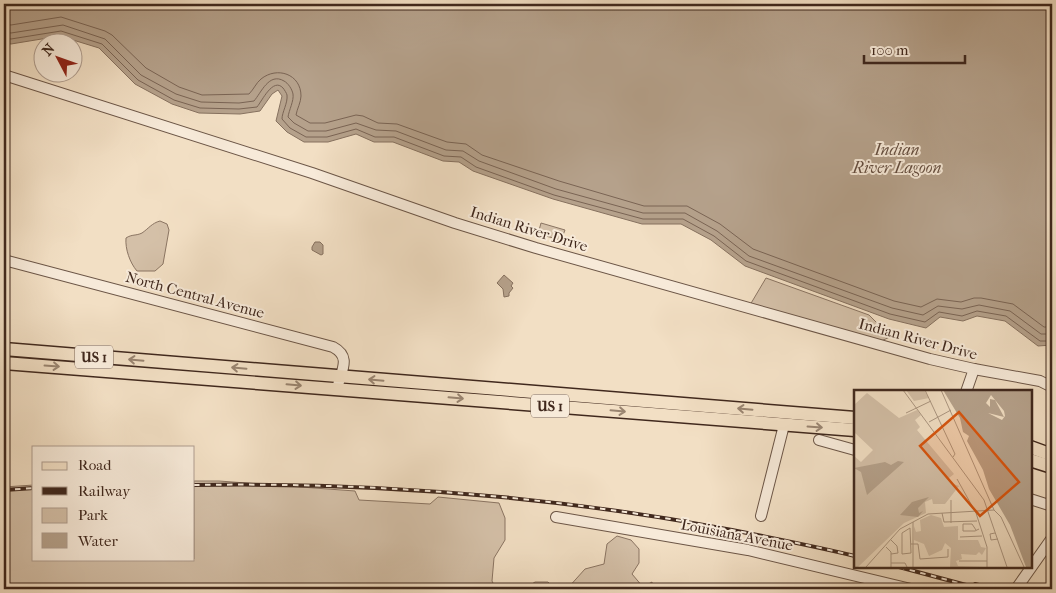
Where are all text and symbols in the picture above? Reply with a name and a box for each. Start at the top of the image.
north arrow [32,32,82,82]
scale bar [864,32,965,64]
text: N [39,40,59,59]
text: 100 m [871,41,909,59]
water label: Indian River Lagoon [852,140,941,177]
street label: Indian River Drive [468,203,590,256]
street label: North Central Avenue [124,268,267,322]
street label: Indian River Drive [857,315,980,364]
road number: US 1 [75,346,113,368]
one-way arrow [129,355,145,365]
one-way arrow [44,361,60,371]
one-way arrow [231,364,247,373]
one-way arrow [369,375,385,385]
one-way arrow [286,380,302,390]
inset map [854,390,1031,568]
one-way arrow [448,393,464,403]
road number: US 1 [531,394,569,418]
one-way arrow [737,405,753,414]
one-way arrow [610,407,626,416]
one-way arrow [806,422,822,432]
legend [32,446,195,560]
text: Road [78,456,112,474]
text: Railway [78,482,131,500]
text: Park [78,506,108,524]
street label: Louisiana Avenue [679,515,795,555]
text: Water [77,532,118,550]

